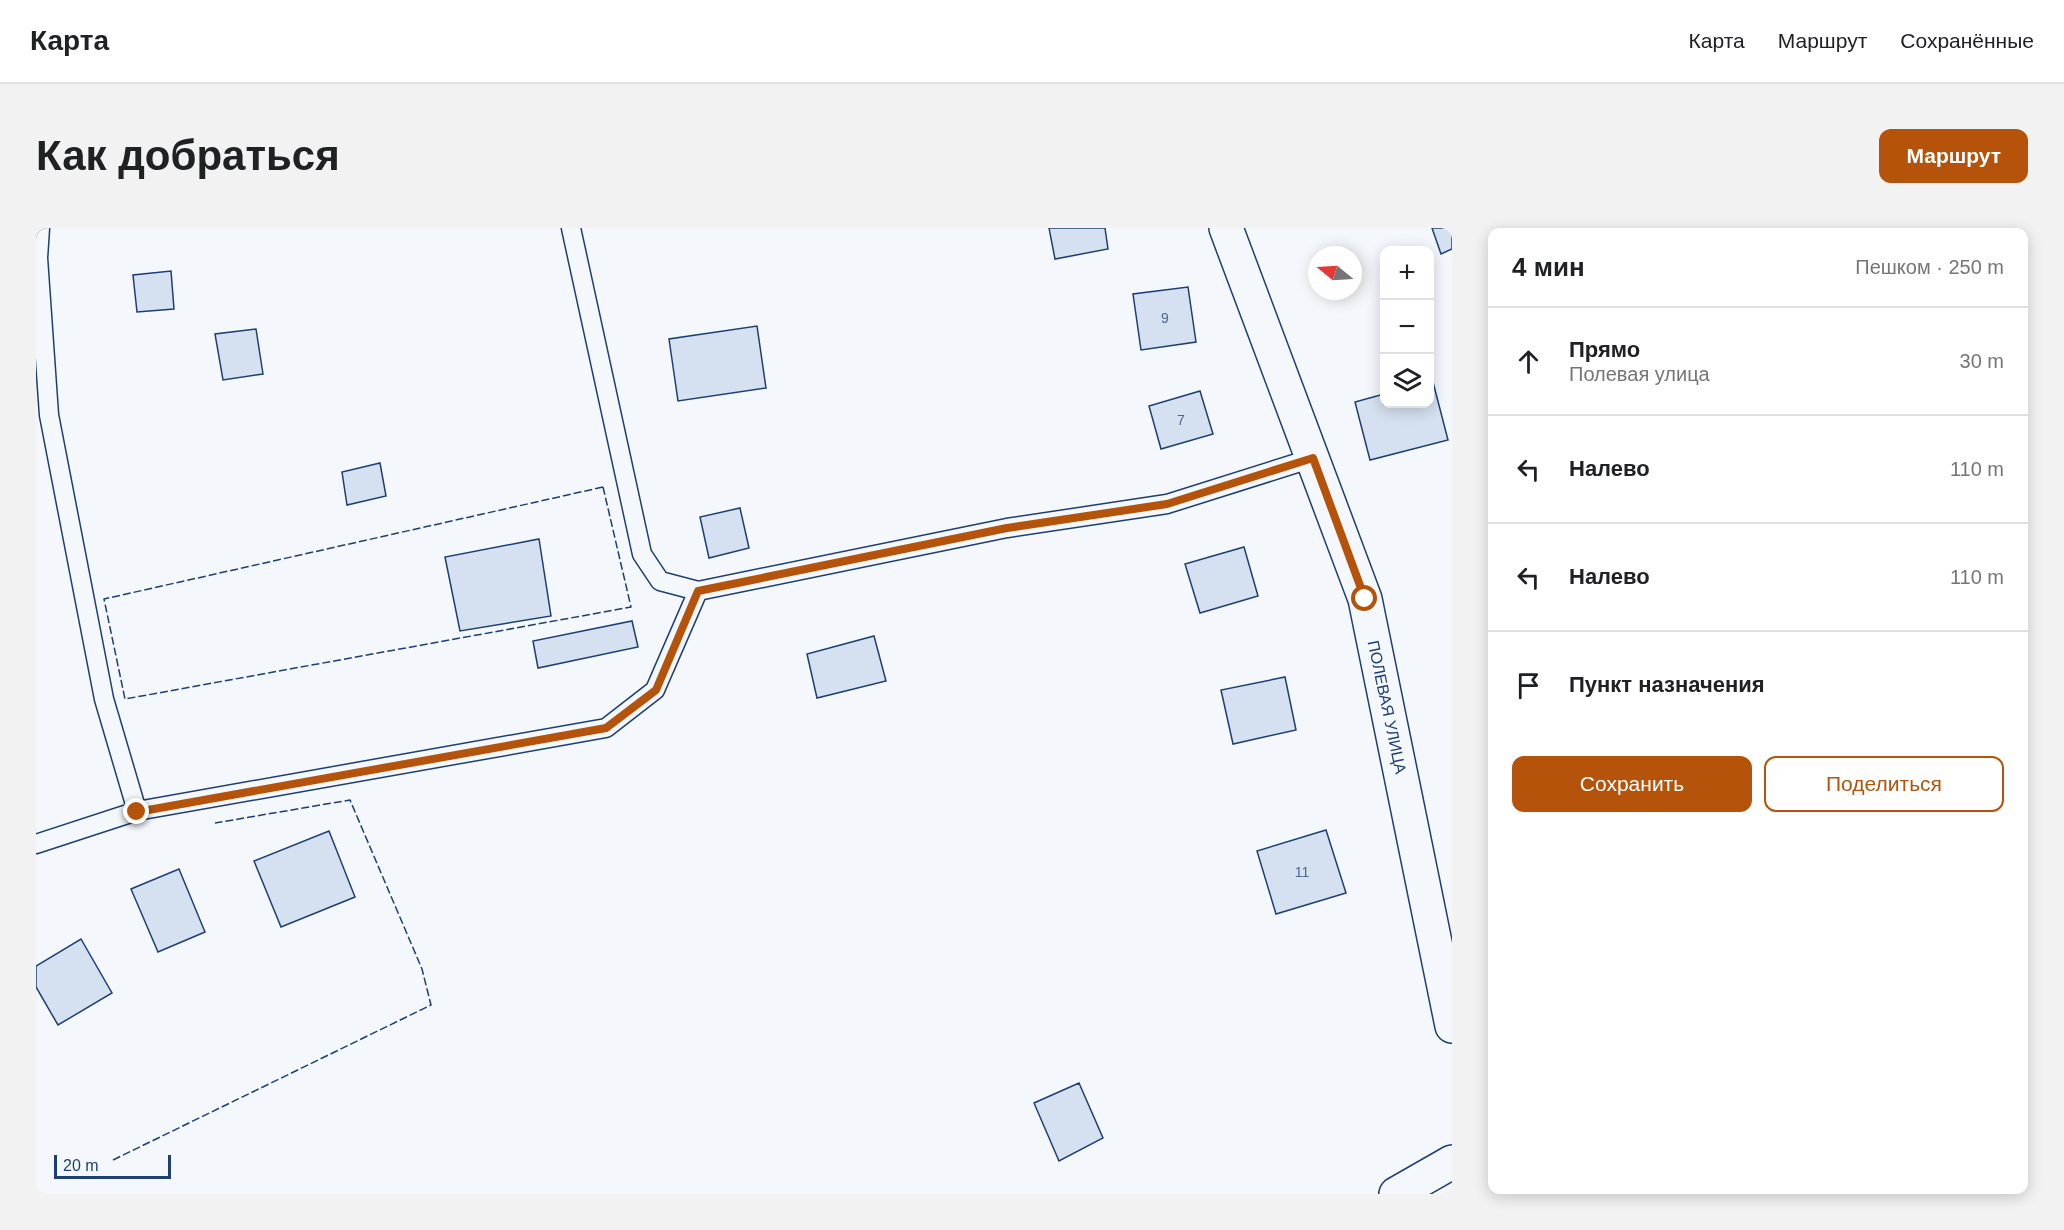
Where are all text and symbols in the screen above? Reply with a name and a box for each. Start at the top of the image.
text: Карта [30,25,109,56]
text: Карта [1689,29,1745,52]
text: Маршрут [1778,29,1867,52]
text: Сохранённые [1900,29,2034,52]
button: Маршрут [1879,129,2028,183]
text: Как добраться [36,132,340,179]
north arrow [1308,246,1362,300]
map controls [1380,246,1434,408]
button: + [1380,246,1434,300]
text: 4 мин [1512,252,1585,282]
text: Пешком · 250 m [1855,256,2004,278]
button: − [1380,300,1434,354]
house number: 9 [1161,310,1169,326]
text: Прямо [1569,337,1640,362]
icon: ahead [1512,345,1545,378]
text: 30 m [1960,350,2004,372]
button: layers [1380,354,1434,408]
text: Полевая улица [1569,363,1710,385]
house number: 7 [1177,412,1185,428]
icon: left [1512,453,1545,486]
text: Налево [1569,456,1650,481]
text: 110 m [1950,458,2004,480]
icon: left [1512,561,1545,594]
text: Налево [1569,564,1650,589]
text: 110 m [1950,566,2004,588]
route start [1351,585,1377,611]
street label: ПОЛЕВАЯ УЛИЦА [1365,639,1410,776]
icon: arrive [1512,669,1545,702]
text: Пункт назначения [1569,672,1765,697]
button: Сохранить [1512,756,1752,812]
button: Поделиться [1764,756,2004,812]
route end [123,798,149,824]
house number: 11 [1295,864,1309,880]
scale bar [54,1152,171,1180]
text: 20 m [63,1157,99,1174]

